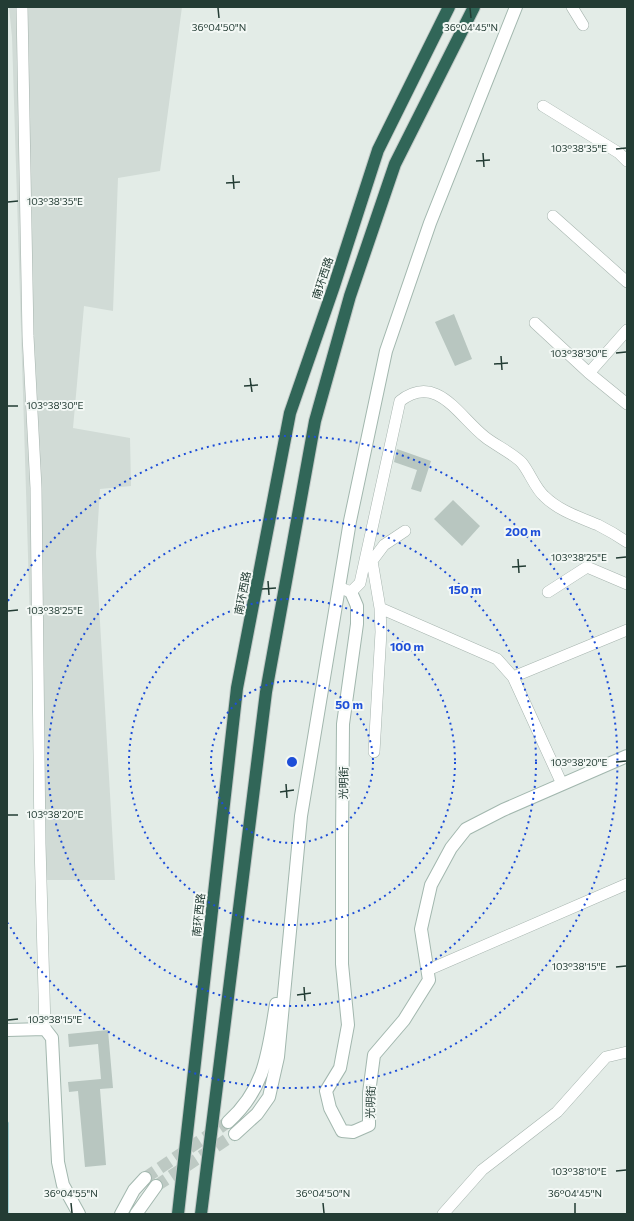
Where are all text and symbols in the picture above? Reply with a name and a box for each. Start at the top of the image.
text: 36°04'50"N [192,21,246,33]
text: 36°04'45"N [444,21,498,33]
text: 103°38'35"E [551,142,607,154]
text: 103°38'35"E [27,195,83,207]
street label: 南环西路 [309,255,335,301]
text: 103°38'30"E [551,347,607,359]
text: 103°38'30"E [27,399,83,411]
text: 200 m [505,524,541,538]
text: 103°38'25"E [551,551,607,563]
street label: 南环西路 [231,570,253,616]
text: 150 m [448,582,482,596]
text: 103°38'25"E [27,604,83,616]
text: 100 m [390,639,424,653]
text: 50 m [335,697,363,711]
centre of rings [285,755,299,769]
text: 103°38'20"E [551,756,607,768]
street label: 光明街 [336,766,350,800]
text: 103°38'20"E [27,808,83,820]
street label: 南环西路 [189,892,207,938]
text: 103°38'15"E [552,960,606,972]
text: 103°38'15"E [28,1013,82,1025]
street label: 光明街 [363,1085,377,1119]
text: 103°38'10"E [551,1165,607,1177]
text: 36°04'55"N [44,1187,98,1199]
text: 36°04'50"N [296,1187,350,1199]
text: 36°04'45"N [548,1187,602,1199]

